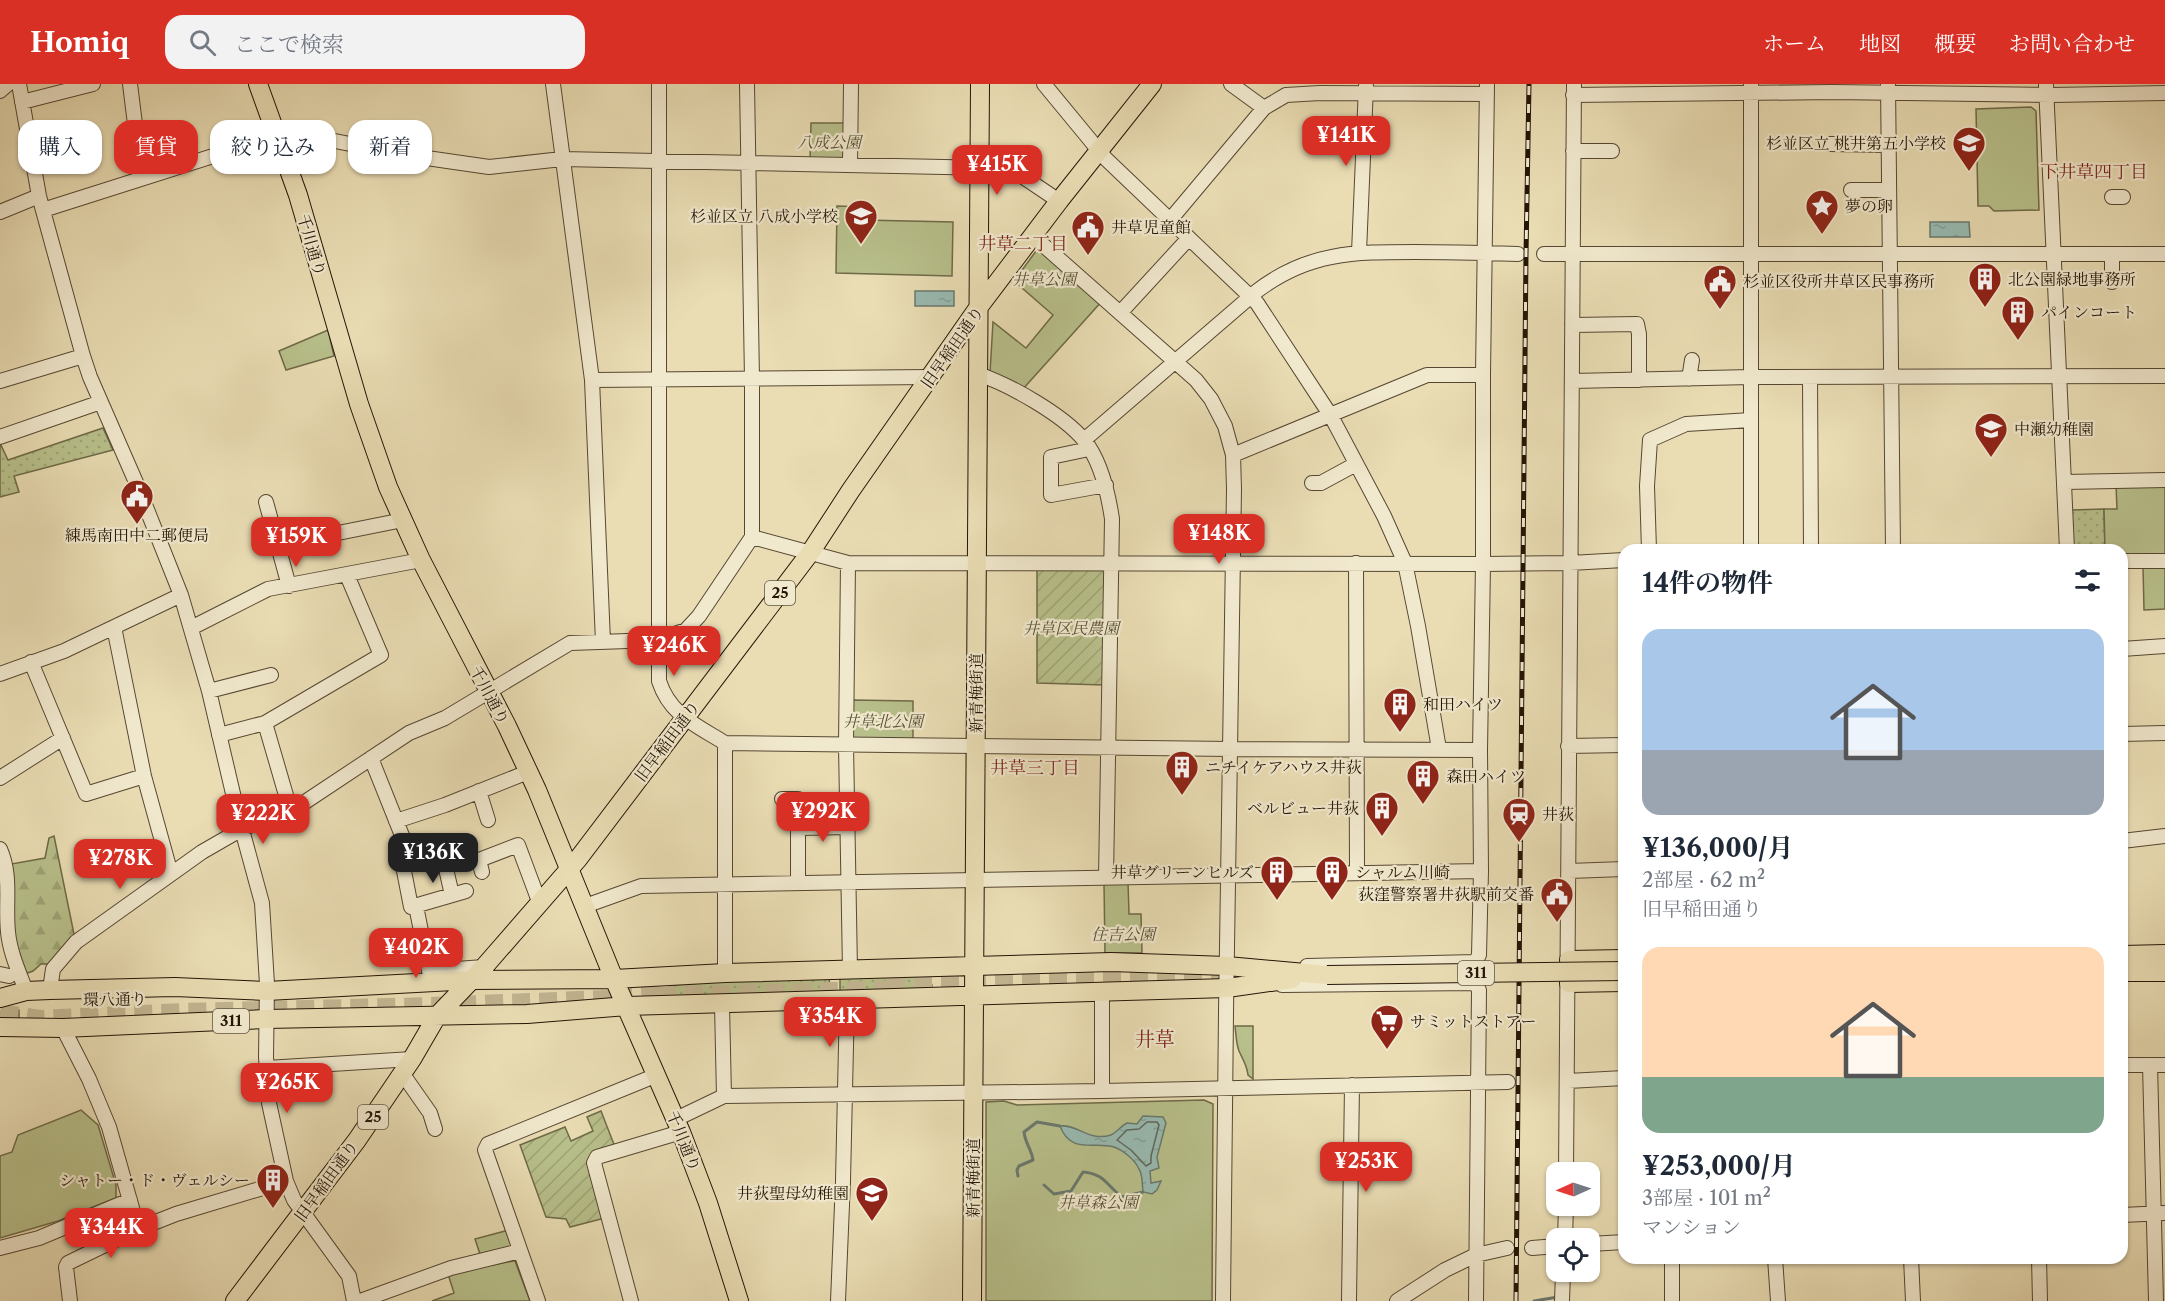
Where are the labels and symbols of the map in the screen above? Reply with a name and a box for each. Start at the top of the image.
pin: ¥141K [1304,116,1388,167]
school or university icon: 杉並区立 桃井第五小学校 [1951,125,1987,172]
park label: 八成公園 [797,132,864,152]
place label: 杉並区立 桃井第五小学校 [1766,133,1946,153]
pin: ¥415K [955,145,1039,196]
district label: 下井草四丁目 [2040,161,2148,183]
place icon: 夢の卵 [1804,188,1840,235]
place label: 夢の卵 [1845,196,1893,216]
school or university icon: 杉並区立 八成小学校 [843,198,879,245]
place label: 杉並区立 八成小学校 [690,206,838,226]
public building icon: 井草児童館 [1070,209,1106,256]
street label: 千川通り [294,211,330,279]
place label: 井草児童館 [1111,217,1191,237]
district label: 井草二丁目 [978,233,1068,255]
building icon: 北公園緑地事務所 [1967,261,2003,308]
public building icon: 杉並区役所井草区民事務所 [1702,263,1738,310]
park label: 井草公園 [1012,269,1079,289]
place label: 北公園緑地事務所 [2008,269,2136,289]
place label: 杉並区役所井草区民事務所 [1743,271,1935,291]
building icon: パインコート [2000,294,2036,341]
street label: 旧早稲田通り [916,302,988,392]
place label: パインコート [2041,302,2137,322]
school or university icon: 中瀬幼稚園 [1973,411,2009,458]
place label: 中瀬幼稚園 [2014,419,2094,439]
public building icon: 練馬南田中二郵便局 [119,478,155,525]
pin: ¥148K [1177,514,1261,565]
pin: ¥159K [254,517,338,568]
place label: 練馬南田中二郵便局 [65,525,209,545]
road number: 25 [765,581,795,605]
park label: 井草区民農園 [1023,618,1122,638]
pin: ¥246K [632,626,716,677]
street label: 新青梅街道 [966,653,986,733]
street label: 千川通り [466,662,514,728]
building icon: 和田ハイツ [1382,686,1418,733]
place label: 和田ハイツ [1423,694,1503,714]
street label: 旧早稲田通り [630,697,704,785]
park label: 井草北公園 [843,711,926,731]
building icon: ニチイケアハウス井荻 [1164,749,1200,796]
district label: 井草三丁目 [990,757,1080,779]
place label: ニチイケアハウス井荻 [1205,757,1362,777]
building icon: 森田ハイツ [1405,758,1441,805]
place label: 森田ハイツ [1446,766,1526,786]
building icon: ベルビュー井荻 [1364,790,1400,837]
pin: ¥292K [781,792,865,843]
pin: ¥222K [221,794,305,845]
station icon: 井荻 [1501,796,1537,843]
place label: ベルビュー井荻 [1247,798,1359,818]
place label: 井荻 [1542,804,1574,824]
pin: ¥136K [391,833,475,884]
pin: ¥278K [78,839,162,890]
building icon: 井草グリーンヒルズ [1259,854,1295,901]
building icon: シャルム川崎 [1314,854,1350,901]
place label: 井草グリーンヒルズ [1111,862,1254,882]
place label: シャルム川崎 [1355,862,1450,882]
public building icon: 荻窪警察署井荻駅前交番 [1539,876,1575,923]
place label: 荻窪警察署井荻駅前交番 [1358,884,1534,904]
park label: 住吉公園 [1091,924,1158,944]
pin: ¥402K [374,928,458,979]
road number: 311 [1458,961,1494,985]
street label: 環八通り [83,988,147,1010]
pin: ¥354K [788,997,872,1048]
supermarket icon: サミットストアー [1369,1003,1405,1050]
road number: 311 [213,1009,249,1033]
place label: サミットストアー [1410,1011,1537,1031]
district label: 井草 [1135,1027,1175,1051]
pin: ¥265K [245,1063,329,1114]
road number: 25 [358,1105,388,1129]
street label: 千川通り [663,1108,705,1174]
street label: 旧早稲田通り [290,1136,362,1226]
street label: 新青梅街道 [963,1138,983,1218]
pin: ¥253K [1324,1142,1408,1193]
building icon: シャトー・ド・ヴェルシー [255,1162,291,1209]
north arrow [1546,1162,1600,1216]
place label: シャトー・ド・ヴェルシー [59,1170,250,1190]
school or university icon: 井荻聖母幼稚園 [854,1175,890,1222]
place label: 井荻聖母幼稚園 [737,1183,849,1203]
park label: 井草森公園 [1058,1192,1141,1212]
pin: ¥344K [69,1208,153,1259]

